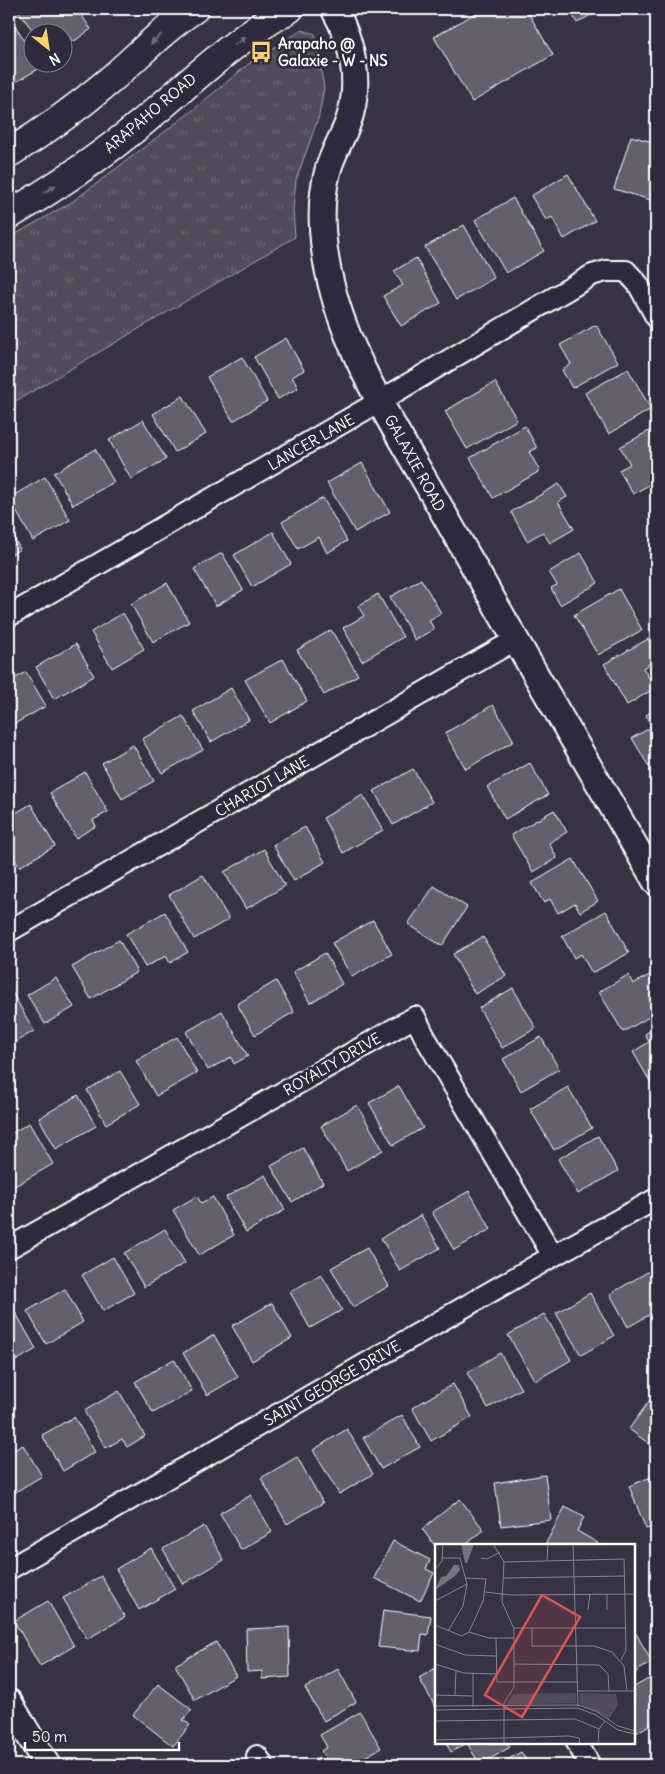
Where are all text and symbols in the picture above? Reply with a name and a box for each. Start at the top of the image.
north arrow [22,22,72,72]
one-way arrow [151,33,163,45]
place label: Arapaho @ Galaxie - W - NS [278,34,388,70]
one-way arrow [233,37,247,46]
bus stop icon: Arapaho @ Galaxie - W - NS [248,39,274,65]
text: N [46,49,63,69]
street label: ARAPAHO ROAD [100,69,200,157]
one-way arrow [44,184,57,194]
street label: LANCER LANE [264,409,358,474]
street label: GALAXIE ROAD [381,411,449,515]
street label: CHARIOT LANE [212,751,313,821]
street label: ROYALTY DRIVE [280,1028,384,1100]
street label: SAINT GEORGE DRIVE [260,1336,404,1430]
inset map [435,1544,635,1744]
scale bar [25,1719,179,1751]
text: 50 m [32,1727,67,1746]

